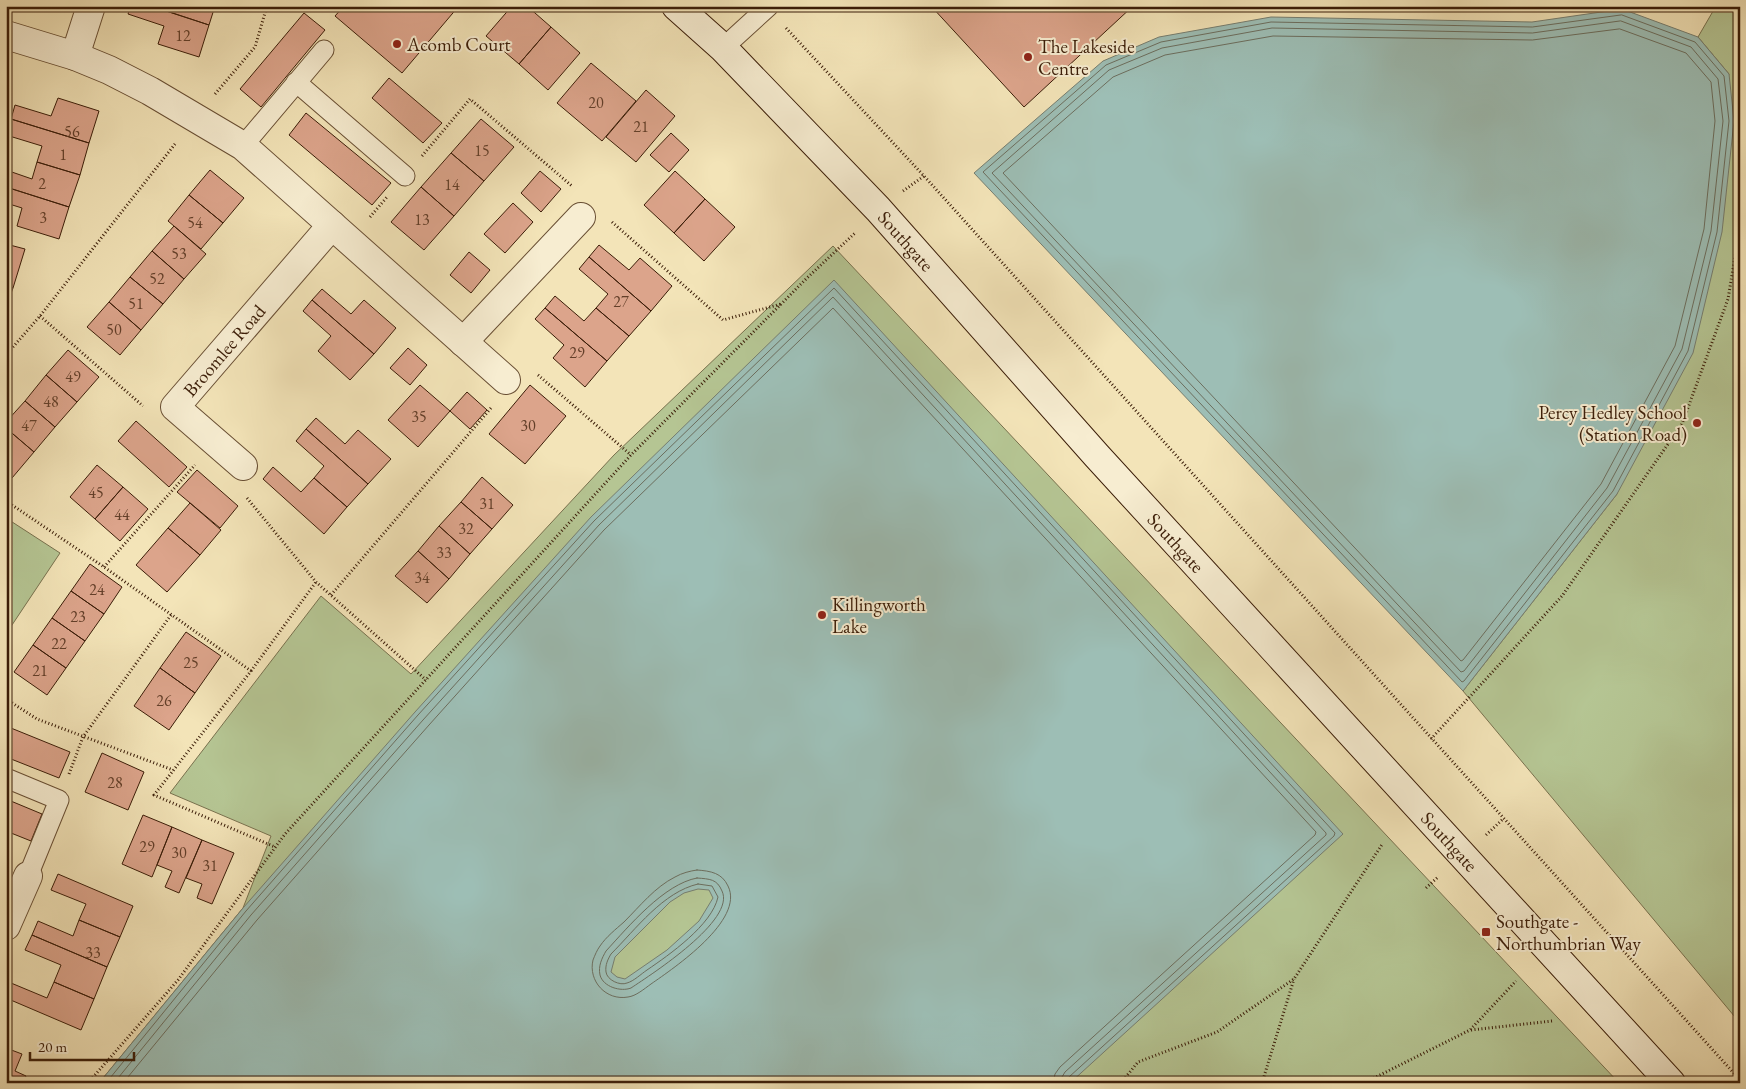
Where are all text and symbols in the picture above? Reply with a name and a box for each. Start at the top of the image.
house number: 12 [175,25,191,46]
place label: Acomb Court [406,32,511,57]
place label: The Lakeside Centre [1038,34,1135,81]
marker: Acomb Court [391,38,403,50]
marker: The Lakeside Centre [1022,51,1034,63]
house number: 20 [588,92,604,113]
house number: 21 [633,116,649,137]
house number: 56 [64,121,80,142]
house number: 15 [474,140,490,161]
house number: 1 [59,144,67,165]
house number: 2 [38,173,46,194]
house number: 14 [444,174,460,195]
street label: Southgate [873,205,940,276]
house number: 3 [39,207,47,228]
house number: 13 [414,209,430,230]
house number: 54 [187,212,203,233]
house number: 53 [171,243,187,264]
house number: 52 [149,268,165,289]
house number: 27 [613,291,629,312]
house number: 51 [128,293,144,314]
street label: Broomlee Road [177,299,271,402]
house number: 50 [106,319,122,340]
house number: 29 [569,342,585,363]
house number: 49 [65,366,81,387]
house number: 48 [43,391,59,412]
place label: Percy Hedley School (Station Road) [1538,400,1687,447]
house number: 35 [411,406,427,427]
house number: 47 [21,415,37,436]
house number: 30 [520,415,536,436]
marker: Percy Hedley School (Station Road) [1691,417,1703,429]
house number: 45 [88,482,104,503]
house number: 31 [479,493,495,514]
house number: 44 [114,504,130,525]
street label: Southgate [1142,507,1210,578]
house number: 32 [458,518,474,539]
house number: 33 [436,542,452,563]
house number: 34 [414,567,430,588]
house number: 24 [89,579,105,600]
place label: Killingworth Lake [832,592,926,639]
house number: 23 [70,606,86,627]
marker: Killingworth Lake [816,609,828,621]
house number: 22 [51,633,67,654]
house number: 25 [183,652,199,673]
house number: 21 [32,660,48,681]
house number: 26 [156,690,172,711]
house number: 28 [107,772,123,793]
street label: Southgate [1416,806,1484,877]
house number: 29 [139,836,155,857]
house number: 30 [171,842,187,863]
house number: 31 [202,855,218,876]
place label: Southgate - Northumbrian Way [1496,909,1641,956]
marker: Southgate - Northumbrian Way [1480,926,1492,938]
house number: 33 [85,942,101,963]
scale bar [30,1029,134,1061]
text: 20 m [38,1037,67,1056]

